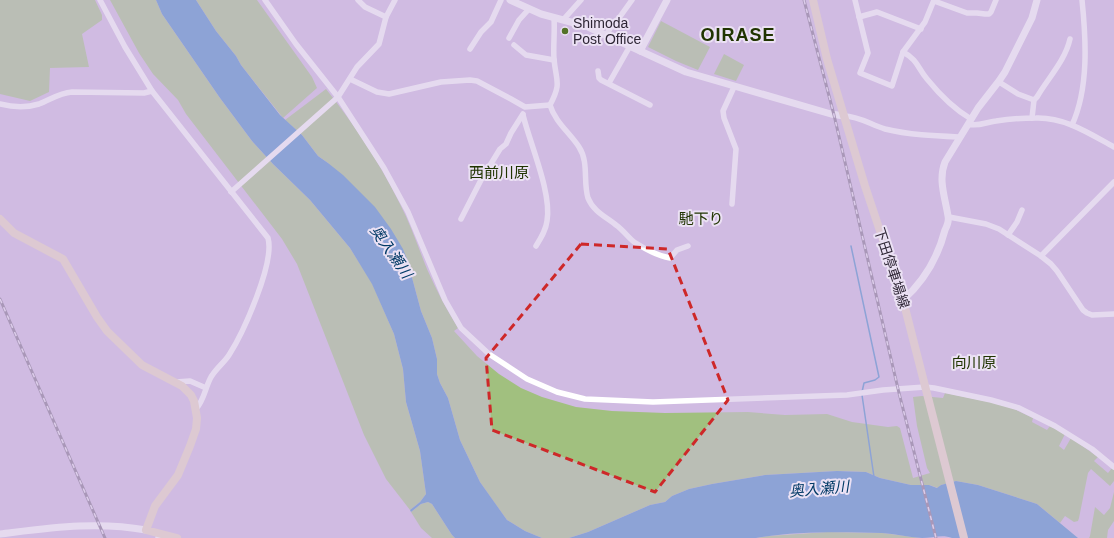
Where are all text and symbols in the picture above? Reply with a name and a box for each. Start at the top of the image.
place label: Shimoda Post Office [573,15,641,47]
district label: OIRASE [700,25,776,45]
marker: Shimoda Post Office [560,26,570,36]
district label: 西前川原 [469,164,529,181]
district label: 馳下り [678,210,724,227]
water label: 奥入瀬川 [367,222,417,283]
street label: 下田停車場線 [871,226,913,310]
district label: 向川原 [951,354,997,371]
water label: 奥入瀬川 [788,477,852,500]

